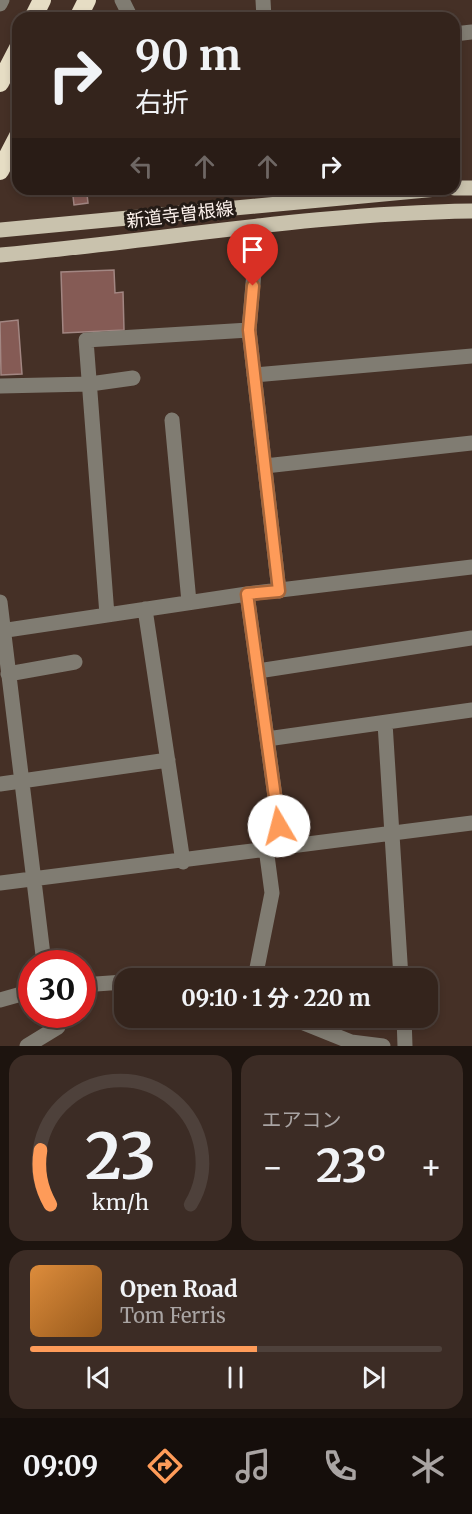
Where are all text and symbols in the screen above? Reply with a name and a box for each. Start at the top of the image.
text: 90 m [135,29,241,81]
icon: right [36,36,114,114]
text: 右折 [135,85,189,119]
icon: left [125,150,158,183]
icon: ahead [188,150,221,183]
icon: ahead [251,150,284,183]
icon: right [314,150,347,183]
street label: 新道寺曽根線 [125,197,235,232]
pin [227,224,278,286]
icon: arrive [236,233,269,266]
position arrow [247,794,311,858]
speed limit sign: 30 [18,950,96,1028]
text: 09:10 · 1 分 · 220 m [181,984,371,1012]
text: エアコン [262,1107,342,1132]
text: 23 [85,1118,156,1196]
text: 23° [316,1138,387,1194]
text: − [262,1147,284,1188]
text: + [420,1147,442,1188]
text: km/h [92,1189,149,1216]
text: Open Road [120,1275,238,1303]
text: Tom Ferris [120,1303,226,1328]
icon: previous [82,1361,115,1394]
icon: pause [219,1361,252,1394]
icon: next [357,1361,390,1394]
icon: directions [144,1445,186,1487]
icon: music [232,1445,274,1487]
icon: phone [319,1445,361,1487]
icon: climate [407,1445,449,1487]
text: 09:09 [23,1449,98,1483]

